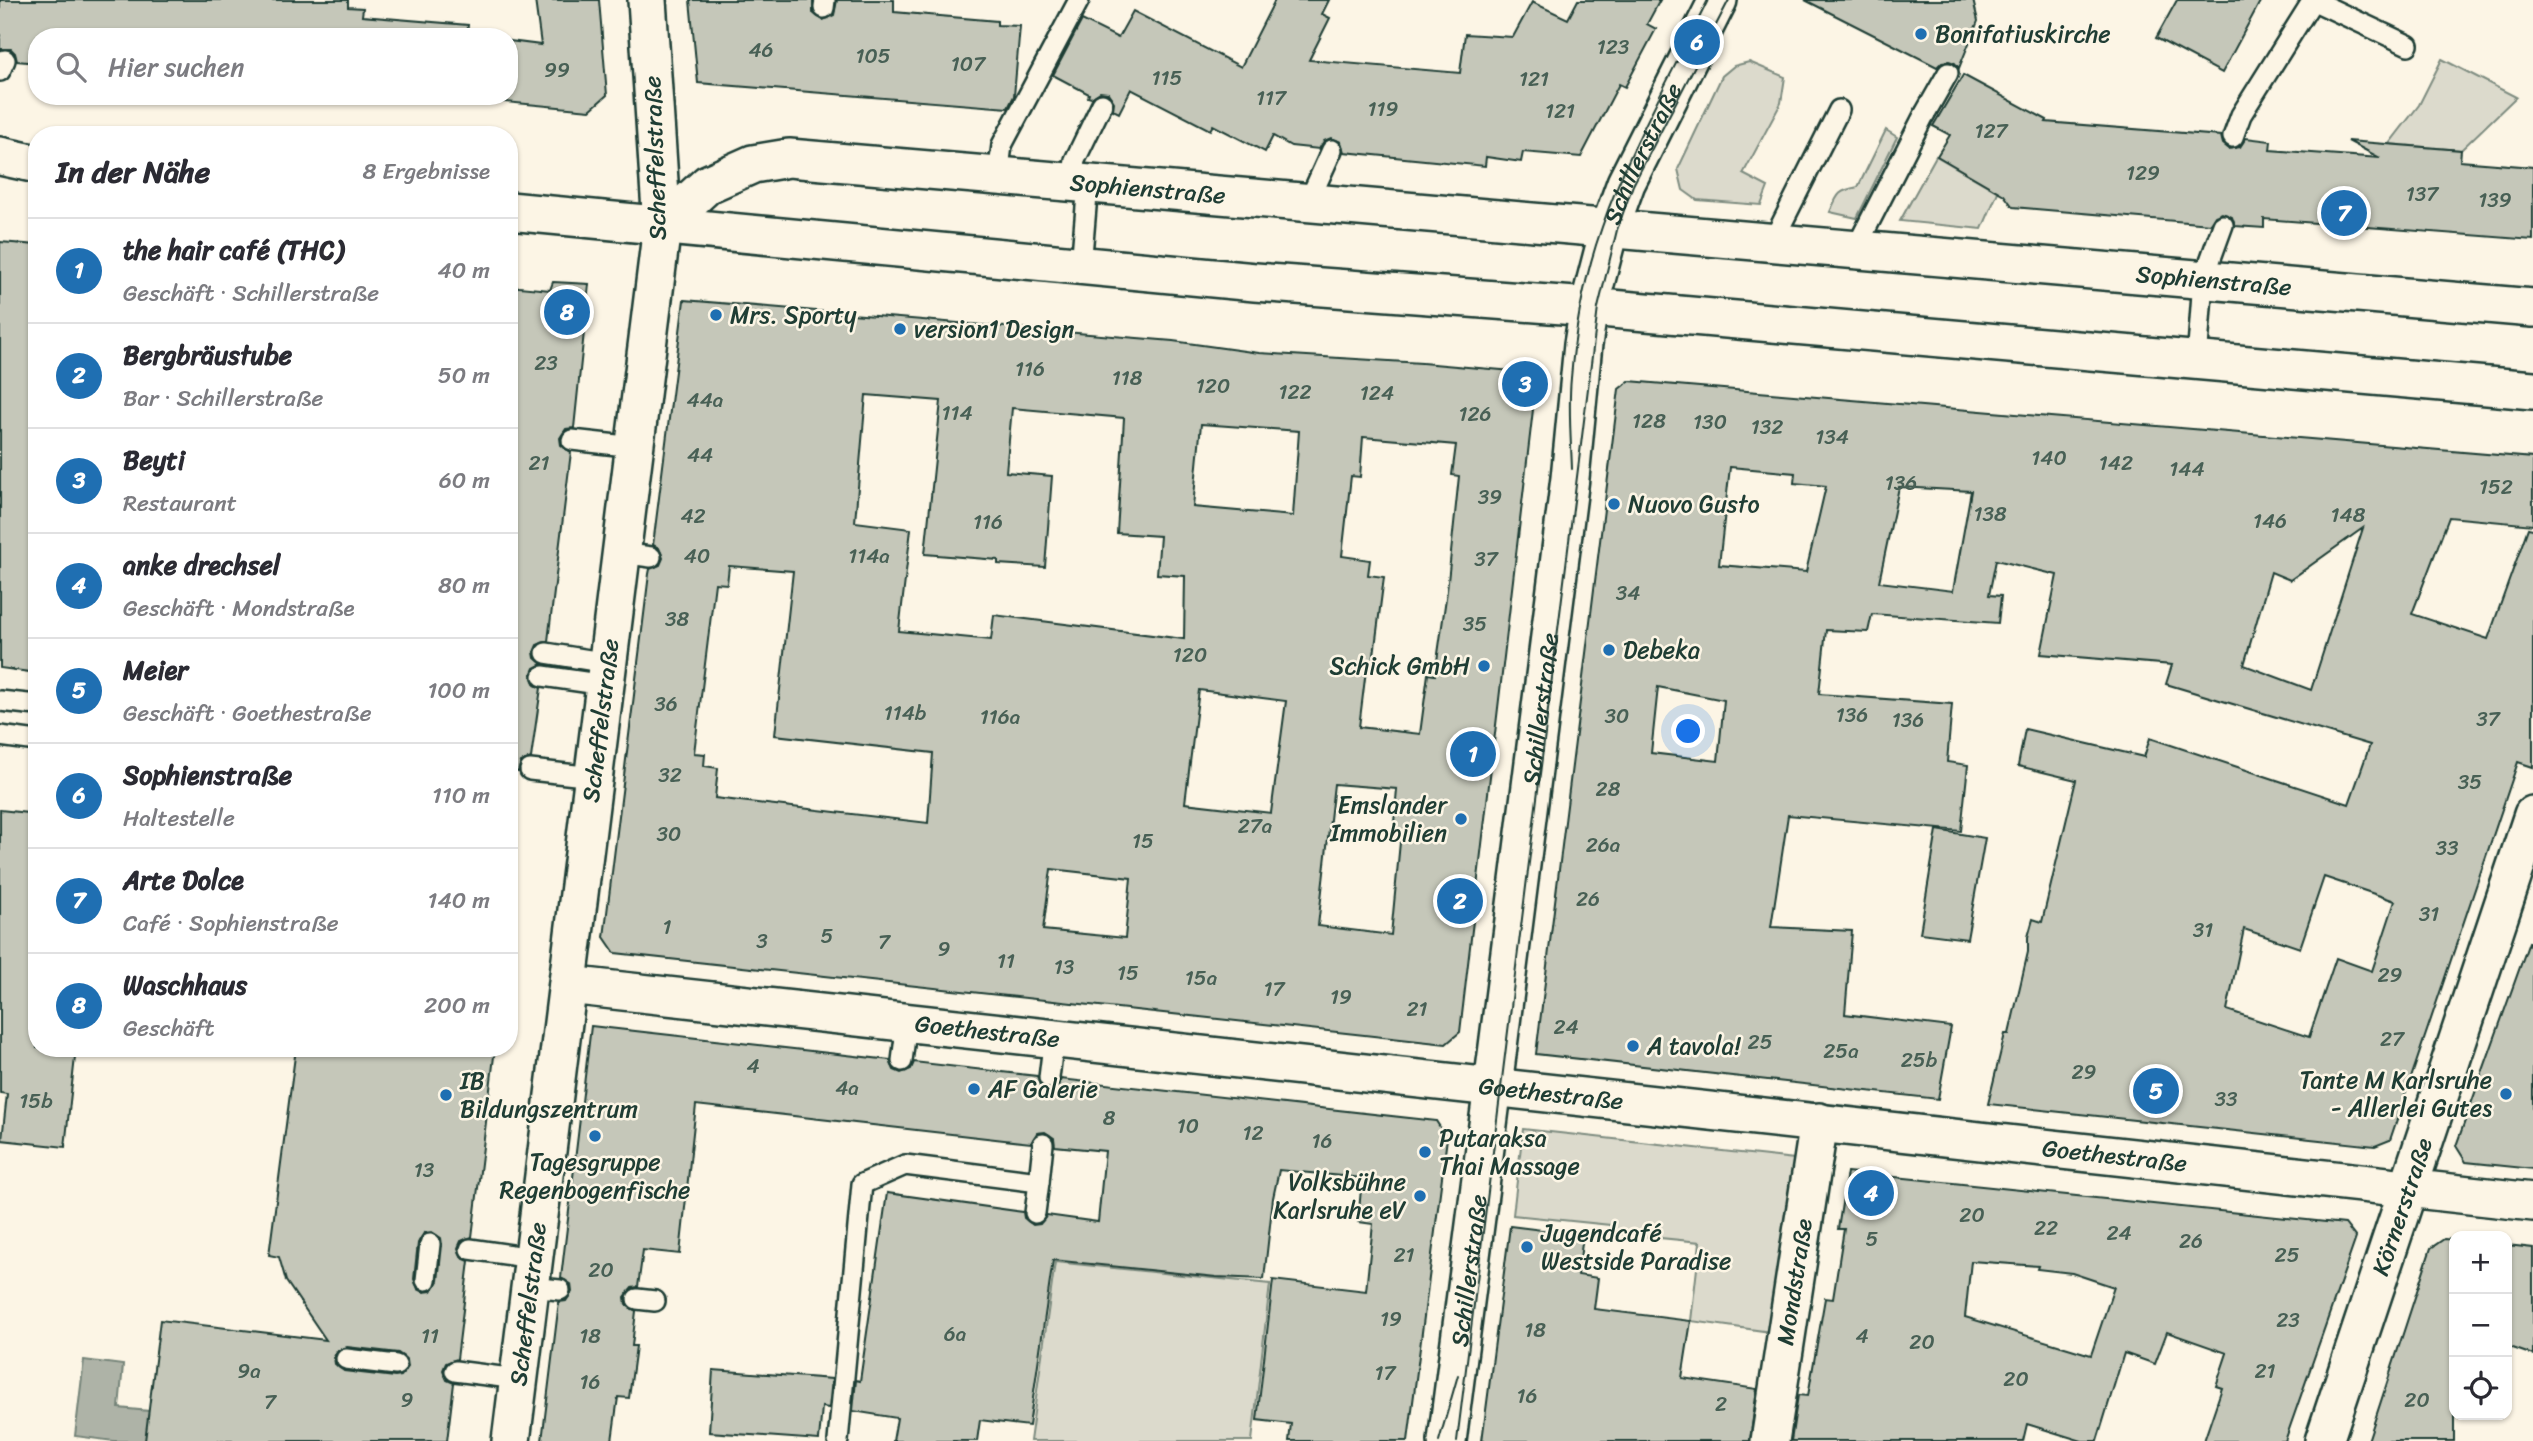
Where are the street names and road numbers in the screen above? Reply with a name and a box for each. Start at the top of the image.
street label: Scheffelstraße [631,75,679,241]
street label: Schillerstraße [1592,75,1694,231]
street label: Sophienstraße [1068,161,1227,216]
street label: Sophienstraße [2134,253,2293,308]
street label: Schillerstraße [1510,630,1571,788]
street label: Scheffelstraße [570,636,632,805]
street label: Goethestraße [913,1002,1062,1060]
street label: Goethestraße [1477,1065,1626,1122]
street label: Goethestraße [2040,1127,2189,1185]
street label: Körnerstraße [2360,1132,2445,1281]
street label: Schillerstraße [1438,1192,1500,1349]
street label: Mondstraße [1764,1215,1825,1348]
street label: Scheffelstraße [497,1220,559,1388]

